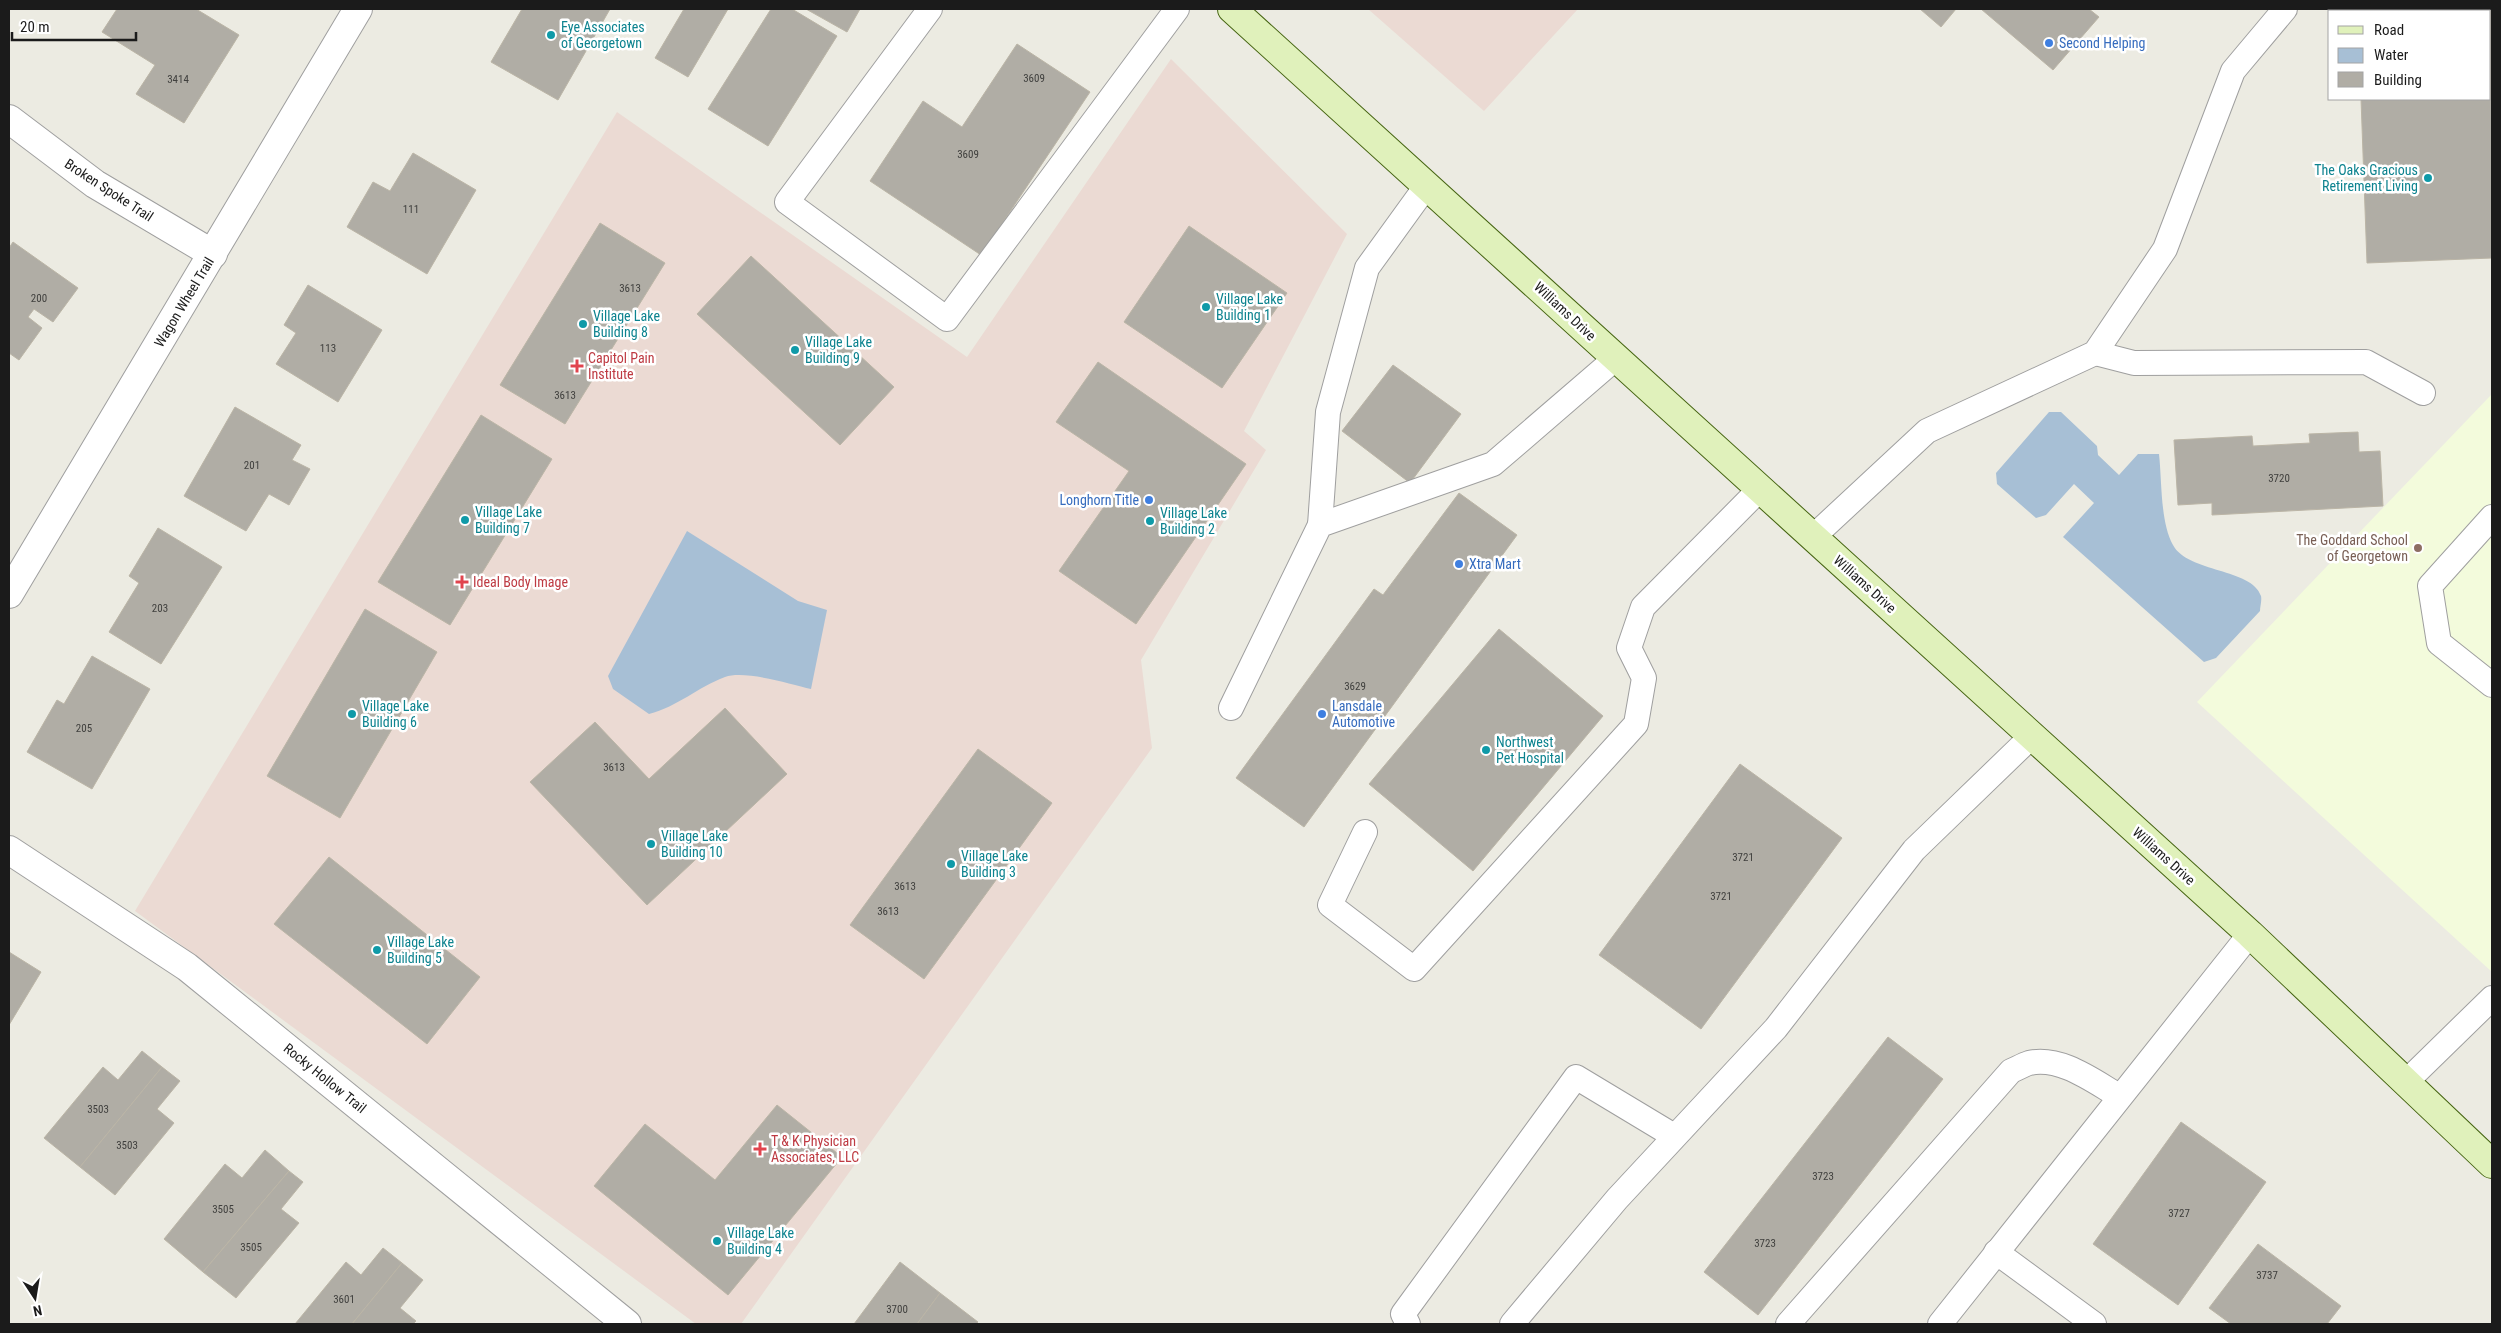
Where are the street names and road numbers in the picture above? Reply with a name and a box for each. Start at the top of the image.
street label: Broken Spoke Trail [62,155,156,225]
street label: Wagon Wheel Trail [151,254,217,350]
street label: Williams Drive [1531,278,1599,344]
street label: Williams Drive [1831,552,1900,616]
street label: Williams Drive [2130,824,2199,888]
street label: Rocky Hollow Trail [281,1040,369,1116]

